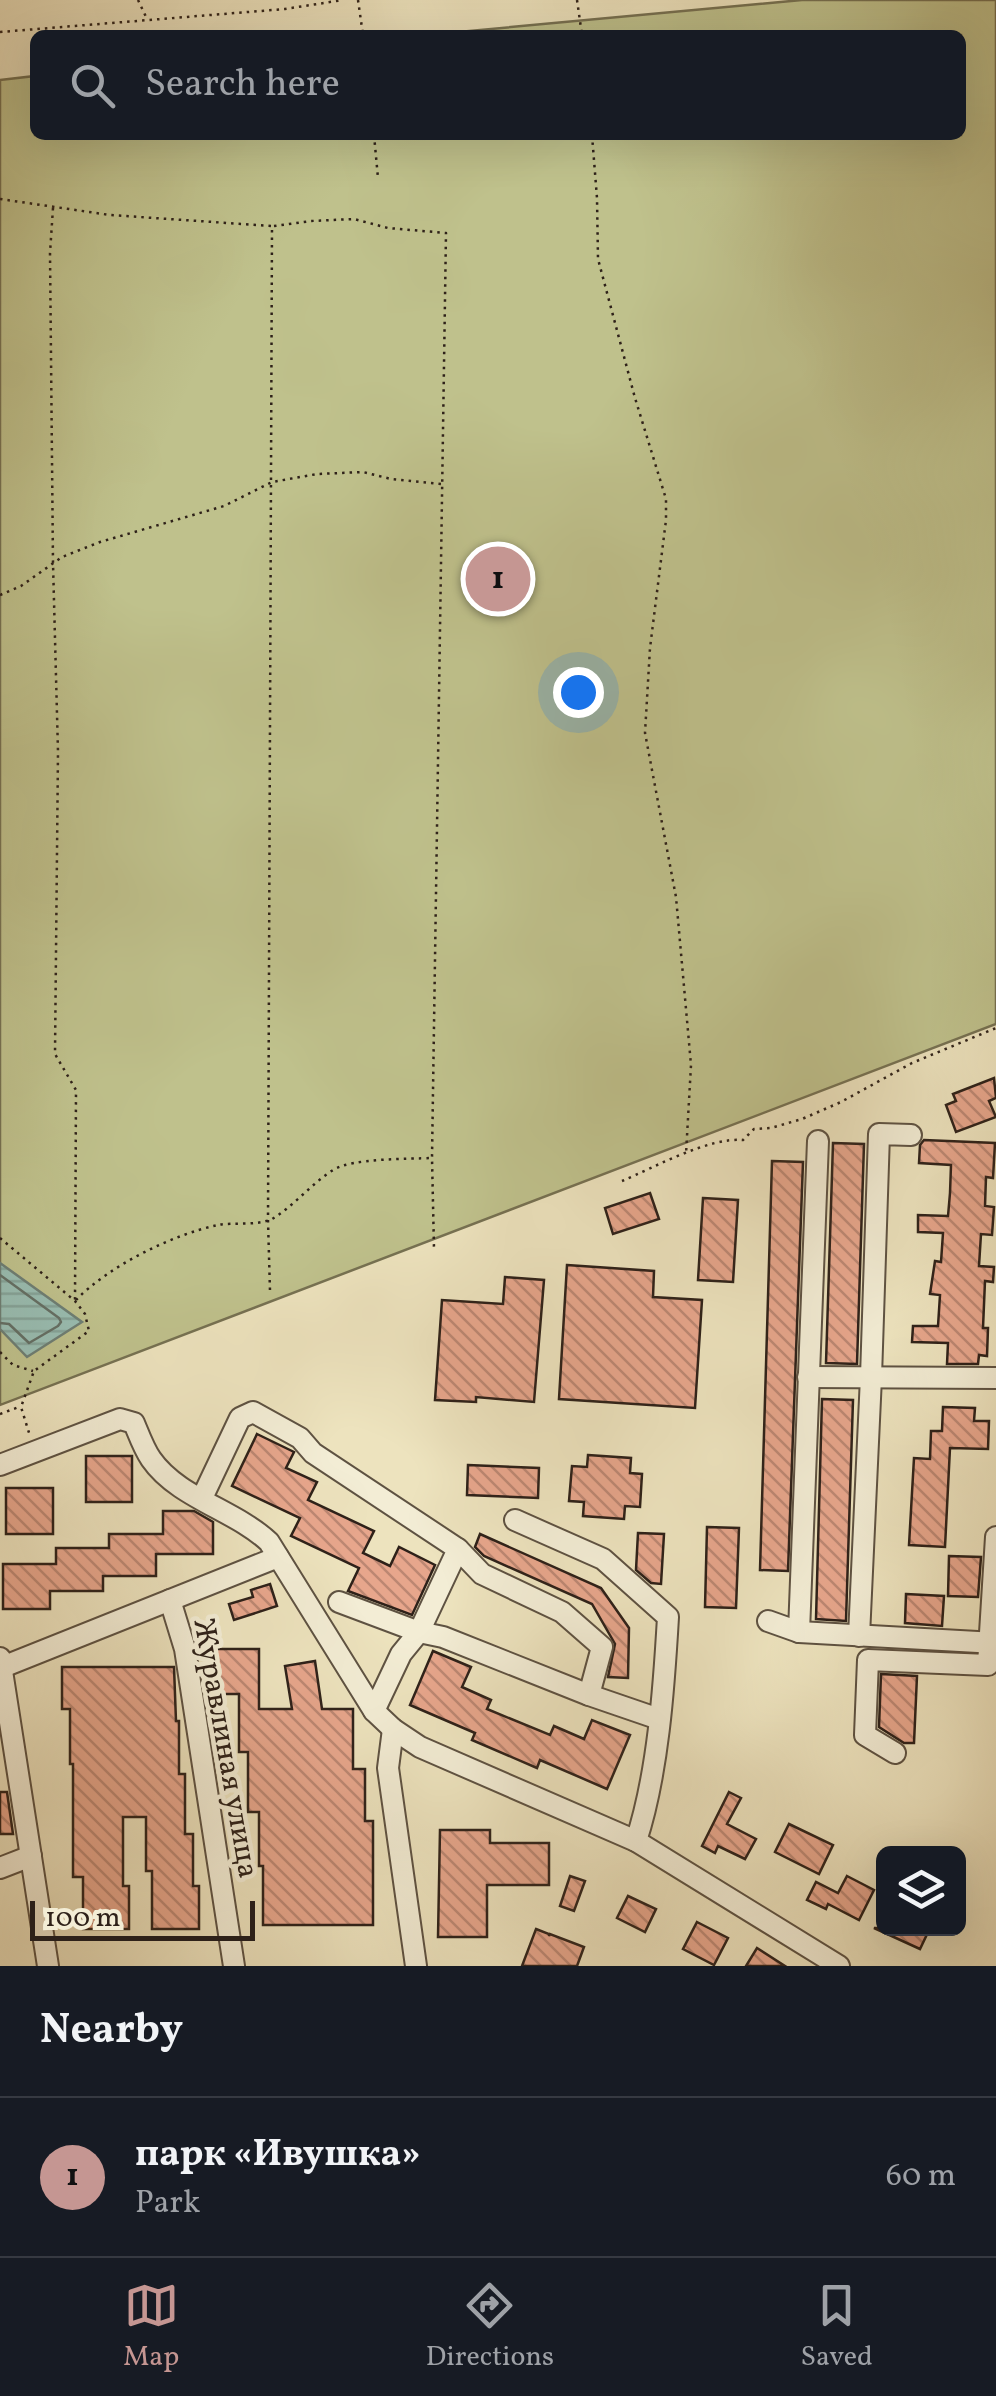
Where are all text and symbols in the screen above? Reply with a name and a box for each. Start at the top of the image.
search box [30,30,966,140]
icon: search [65,58,120,113]
text: Search here [145,59,340,112]
pin: 1 [466,542,530,616]
your location [553,667,604,718]
street label: Журавлиная улица [182,1615,269,1881]
map controls [876,1846,966,1936]
button: layers [876,1846,966,1936]
scale bar [30,1896,255,1940]
text: 100 m [45,1899,120,1938]
text: Nearby [40,2002,183,2061]
text: парк «Ивушка» [135,2129,421,2182]
text: 1 [66,2155,79,2199]
text: 60 m [886,2155,956,2199]
text: Park [135,2182,200,2226]
tab: Map [123,2278,179,2377]
tab: Directions [426,2278,554,2377]
tab: Saved [801,2278,873,2377]

